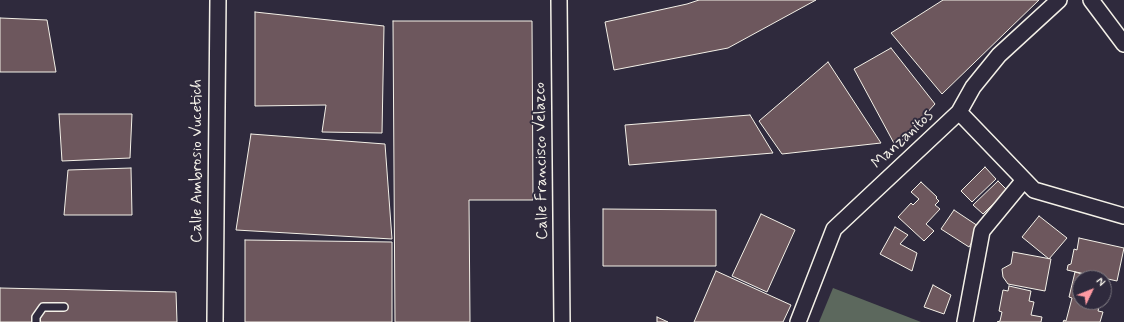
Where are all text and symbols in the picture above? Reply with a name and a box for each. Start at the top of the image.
street label: Calle Ambrosio Vucetich [188,79,208,243]
street label: Calle Francisco Velazco [531,82,553,240]
street label: Manzanitos [868,107,938,173]
north arrow [1072,270,1112,310]
text: N [1092,275,1108,290]

